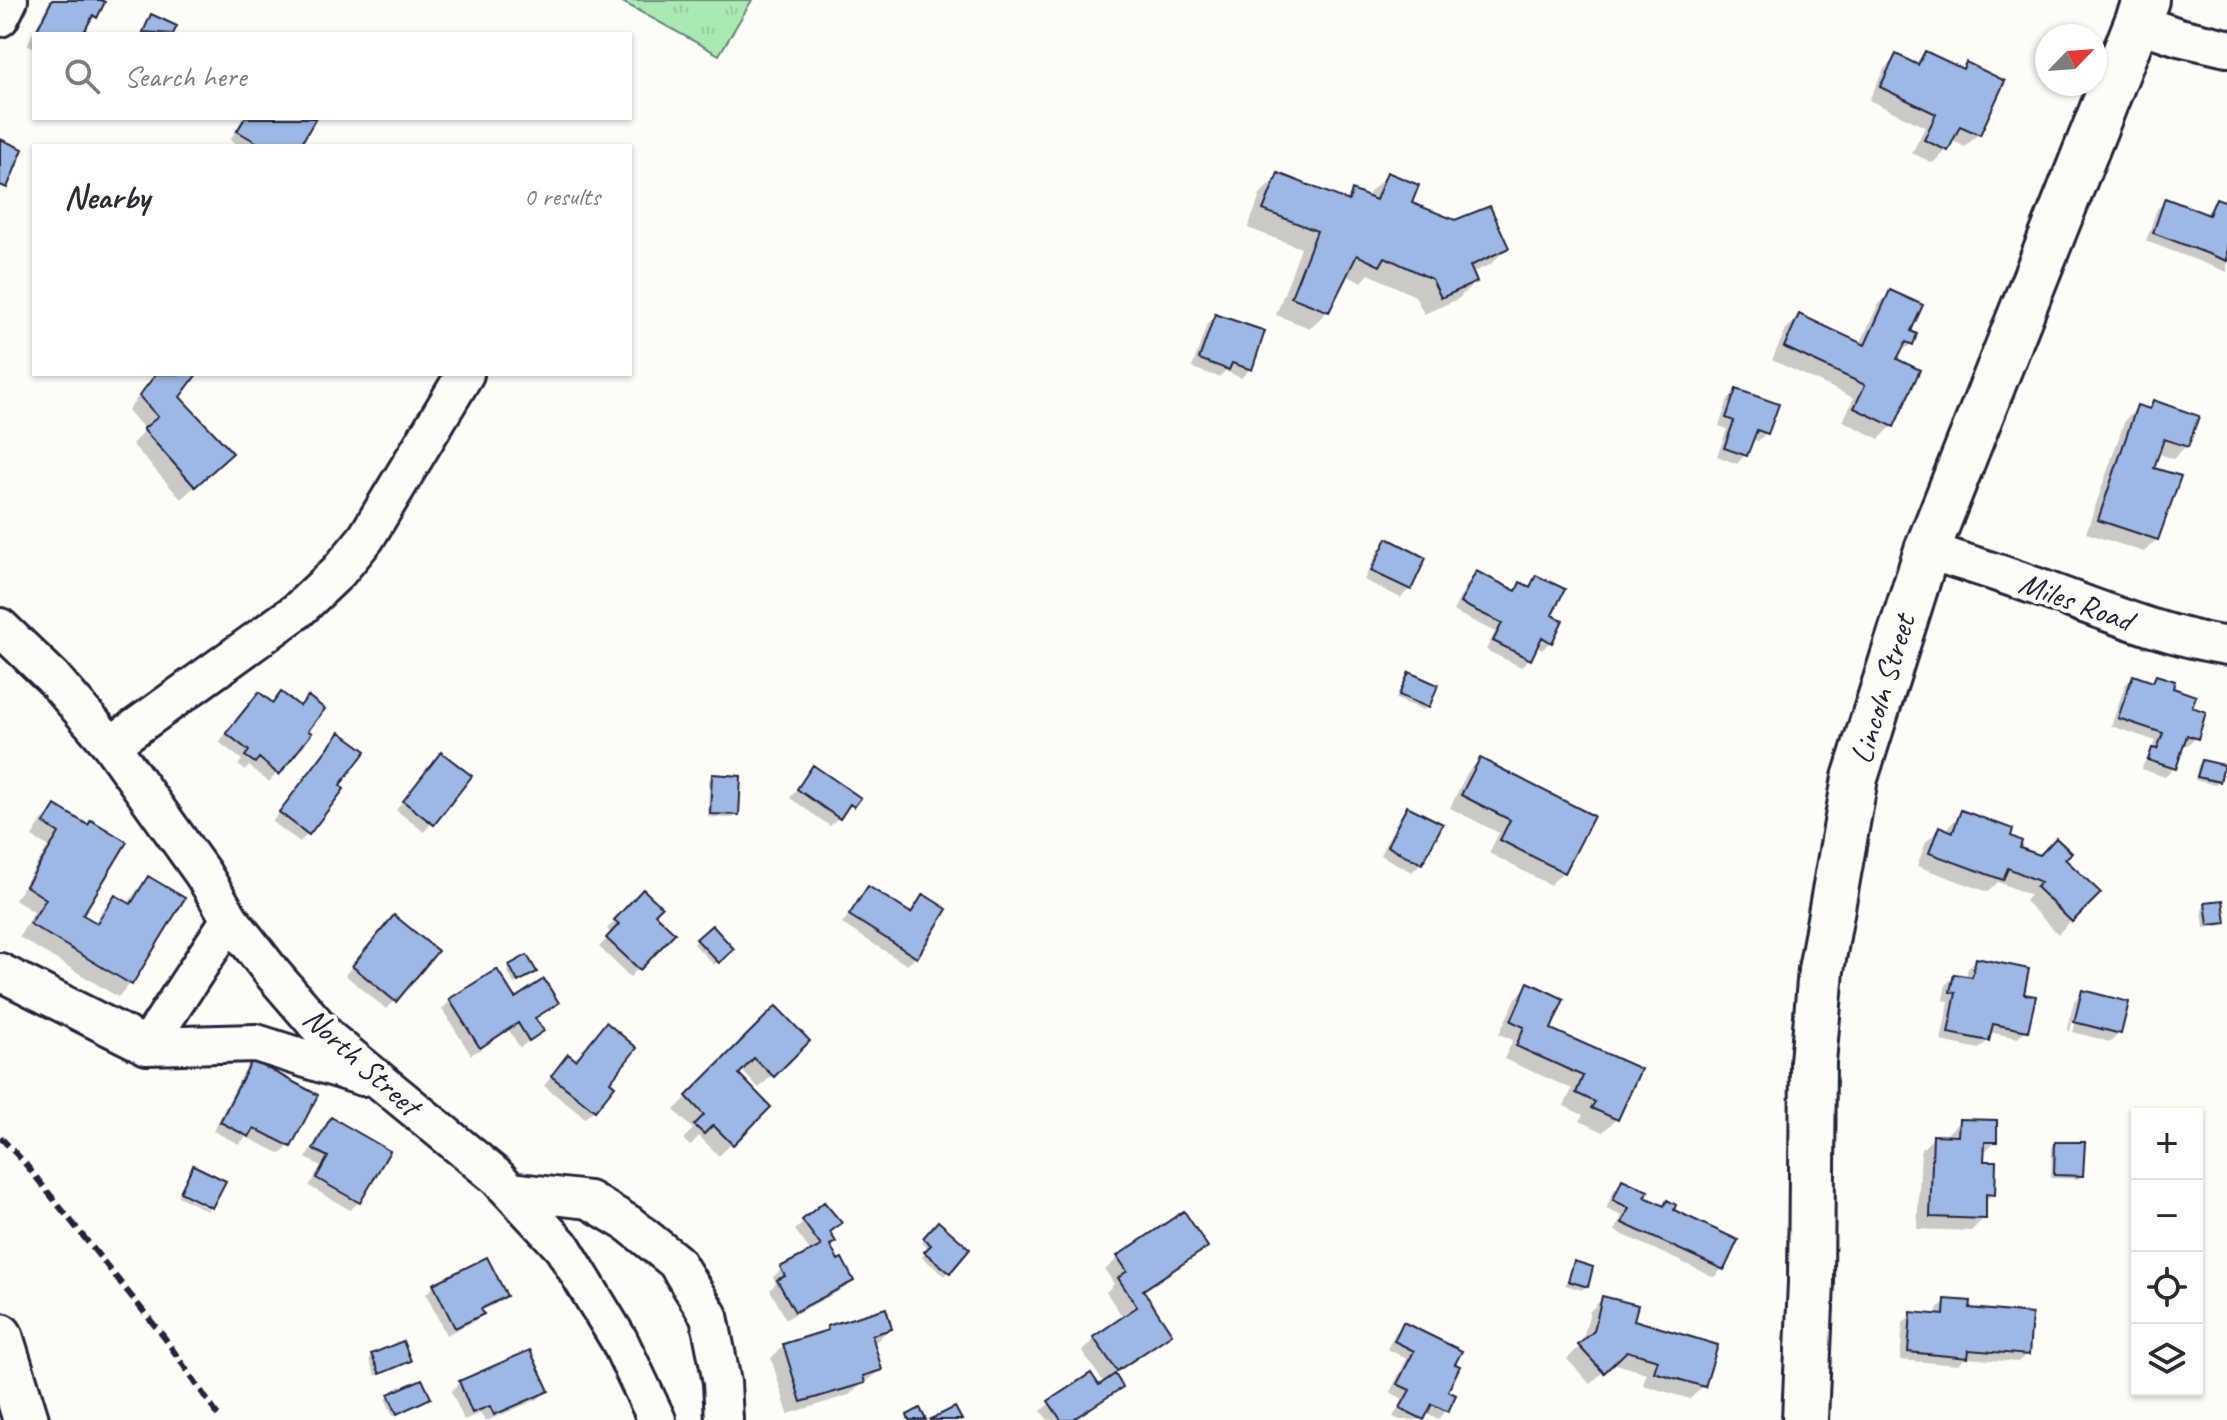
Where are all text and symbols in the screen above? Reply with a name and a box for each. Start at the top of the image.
north arrow [2035,24,2107,96]
search box [32,32,632,120]
icon: search [60,54,104,98]
text: Search here [124,57,246,95]
text: Nearby [64,175,150,218]
text: 0 results [524,180,600,213]
street label: Miles Road [2014,562,2142,642]
street label: Lincoln Street [1840,607,1926,769]
street label: North Street [294,998,432,1128]
map controls [2131,1108,2203,1396]
button: + [2131,1108,2203,1180]
button: − [2131,1180,2203,1252]
button: locate [2131,1252,2203,1324]
button: layers [2131,1324,2203,1396]

